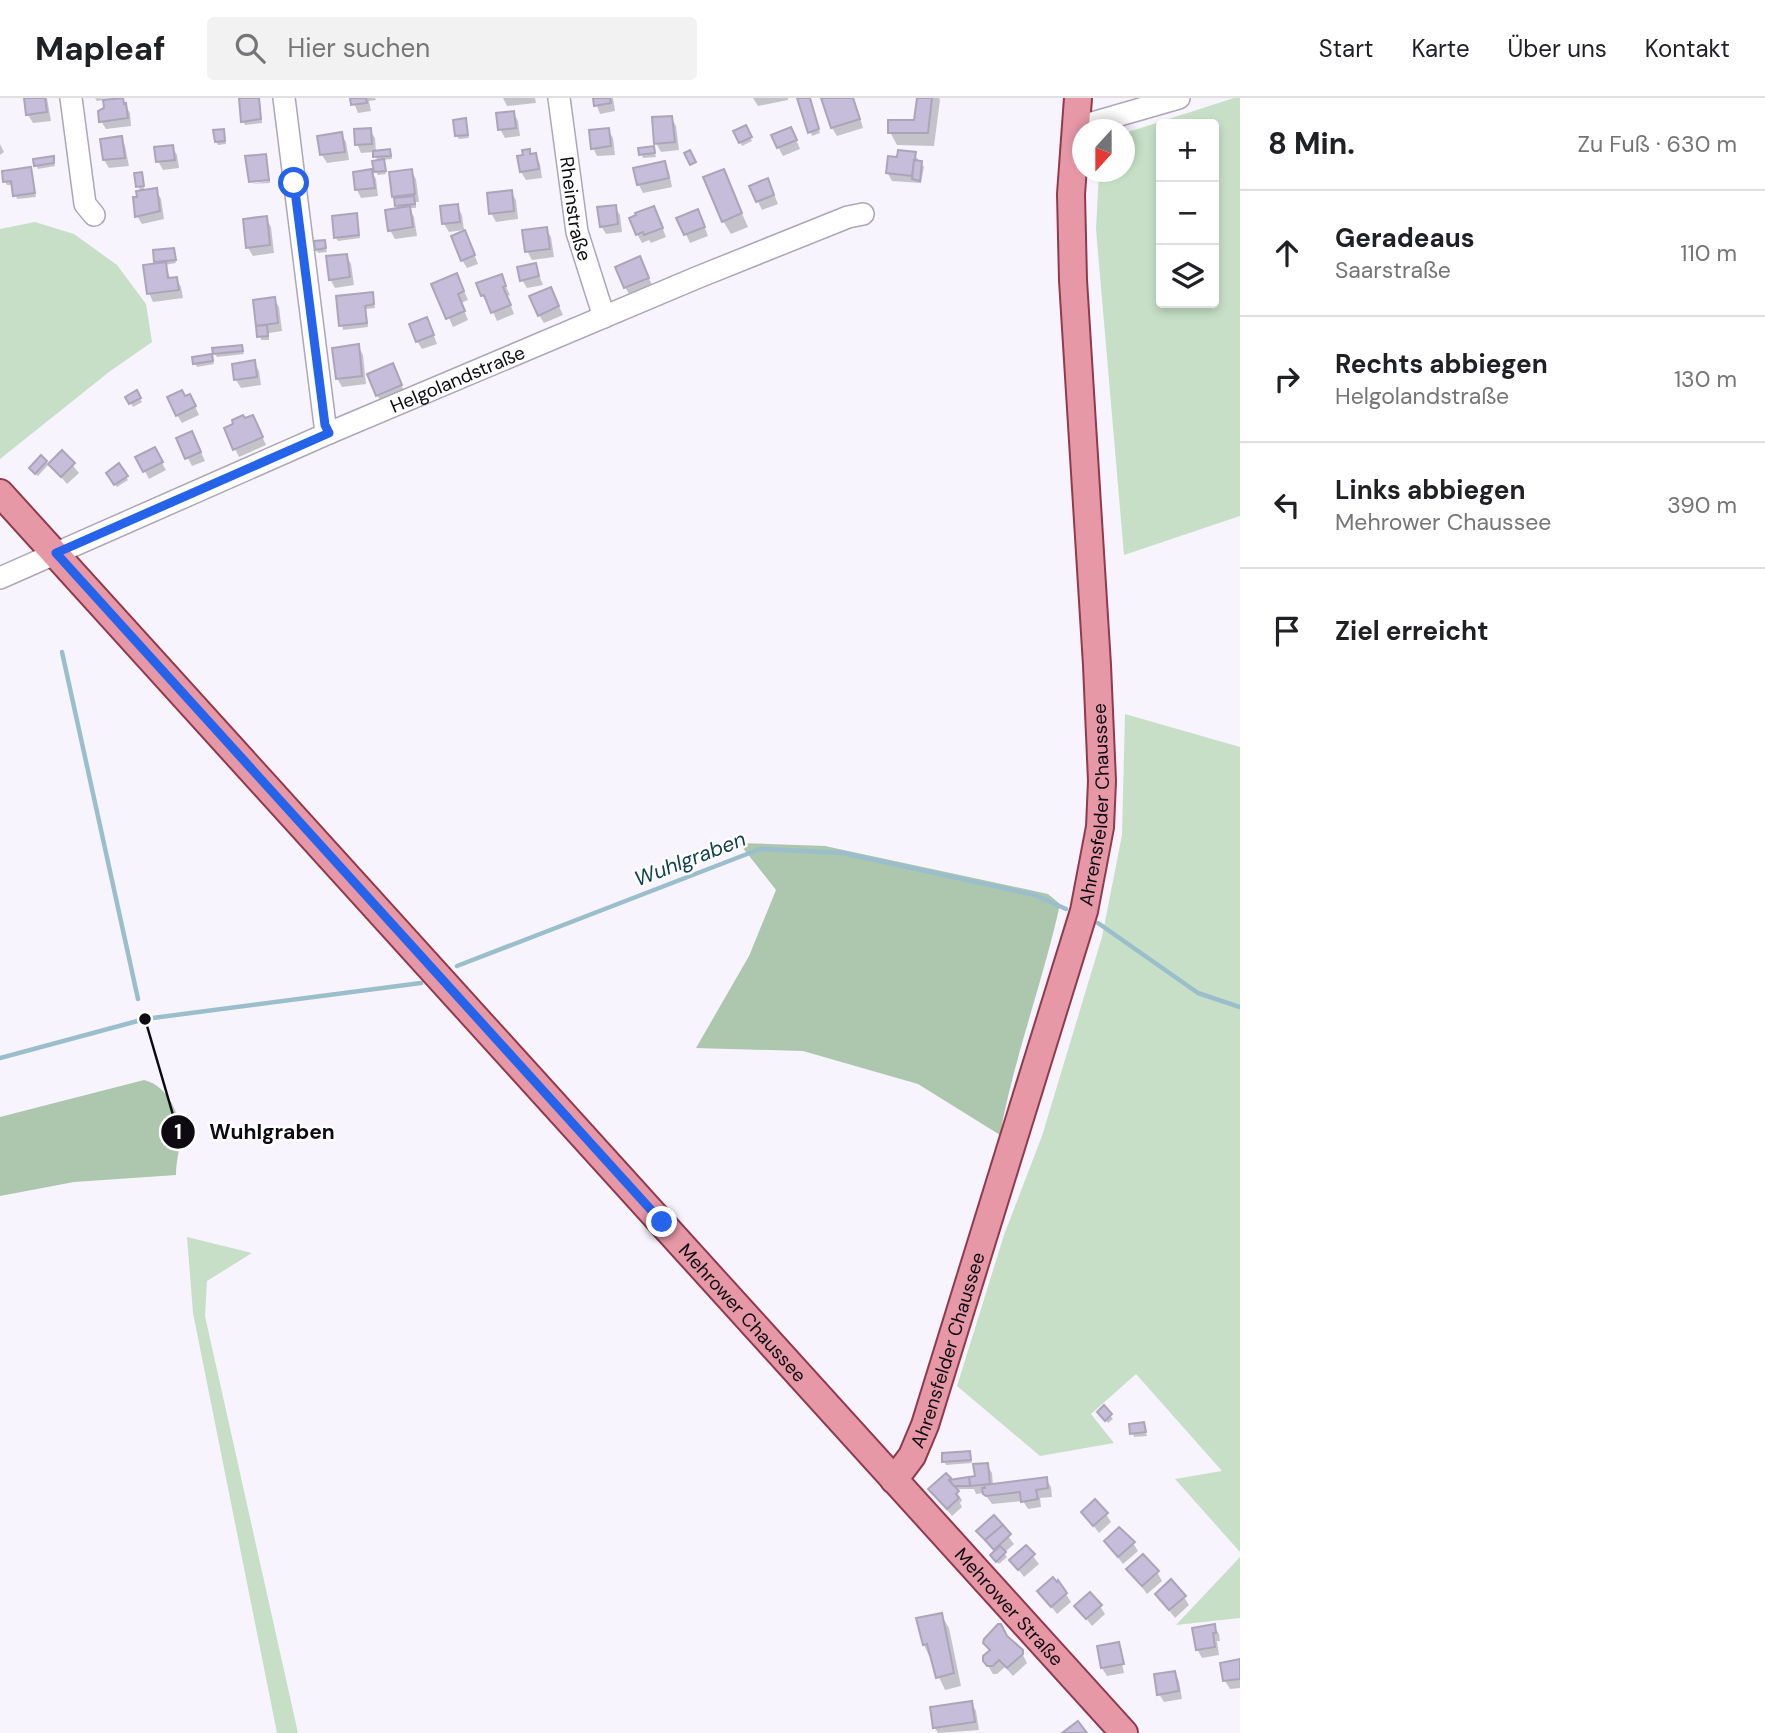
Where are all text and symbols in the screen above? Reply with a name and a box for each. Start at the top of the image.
search box [207,17,697,80]
text: Mapleaf [35,27,165,70]
icon: search [231,29,269,67]
text: Hier suchen [287,31,430,65]
text: Start [1319,33,1373,64]
text: Karte [1411,33,1470,64]
text: Über uns [1508,33,1607,64]
text: Kontakt [1645,33,1730,64]
north arrow [1072,119,1135,182]
map controls [1156,119,1219,308]
button: + [1156,119,1219,182]
text: 8 Min. [1268,124,1355,163]
text: Zu Fuß · 630 m [1577,129,1737,159]
street label: Rheinstraße [554,155,597,264]
route start [278,167,309,198]
button: − [1156,182,1219,245]
text: Geradeaus [1335,221,1475,255]
icon: ahead [1268,234,1306,272]
text: 110 m [1680,238,1737,268]
button: layers [1156,245,1219,308]
text: Saarstraße [1335,255,1451,285]
street label: Helgolandstraße [386,340,529,419]
text: Rechts abbiegen [1335,347,1548,381]
icon: right [1268,360,1306,398]
text: 130 m [1674,364,1737,394]
text: Helgolandstraße [1335,381,1509,411]
text: Links abbiegen [1335,473,1525,507]
icon: left [1268,486,1306,524]
text: 390 m [1667,490,1737,520]
text: Mehrower Chaussee [1335,507,1551,537]
icon: arrive [1268,612,1306,650]
text: Ziel erreicht [1335,614,1488,648]
street label: Ahrensfelder Chaussee [1073,703,1115,908]
water label: Wuhlgraben [630,825,750,893]
callout: Wuhlgraben [161,1111,349,1153]
text: 1 [174,1118,182,1146]
text: Wuhlgraben [209,1118,335,1146]
route end [646,1206,677,1237]
street label: Mehrower Chaussee [673,1238,812,1387]
street label: Ahrensfelder Chaussee [905,1249,991,1452]
street label: Mehrower Straße [949,1542,1069,1671]

